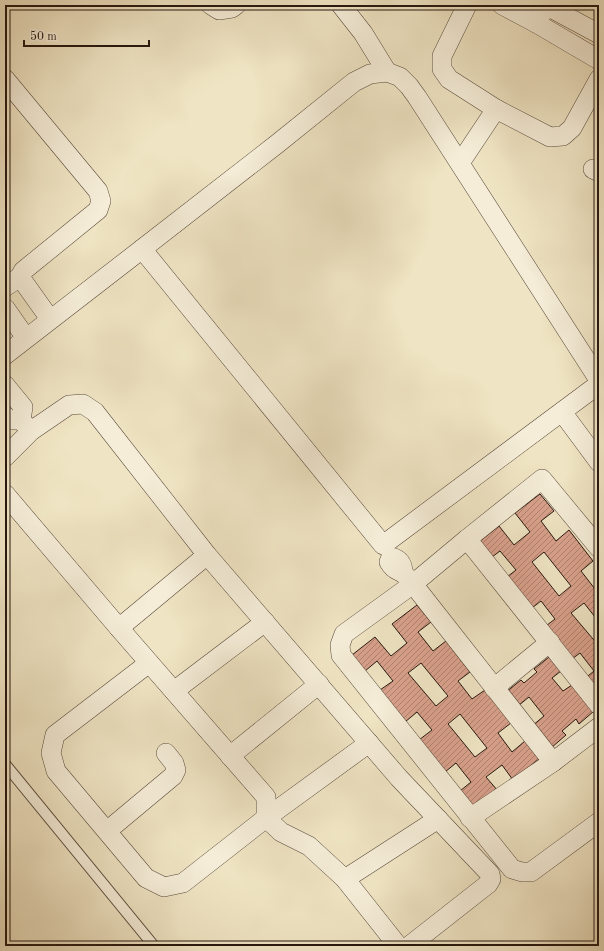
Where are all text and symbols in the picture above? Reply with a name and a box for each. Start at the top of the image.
scale bar [24,22,149,48]
text: 50 m [30,30,57,43]

